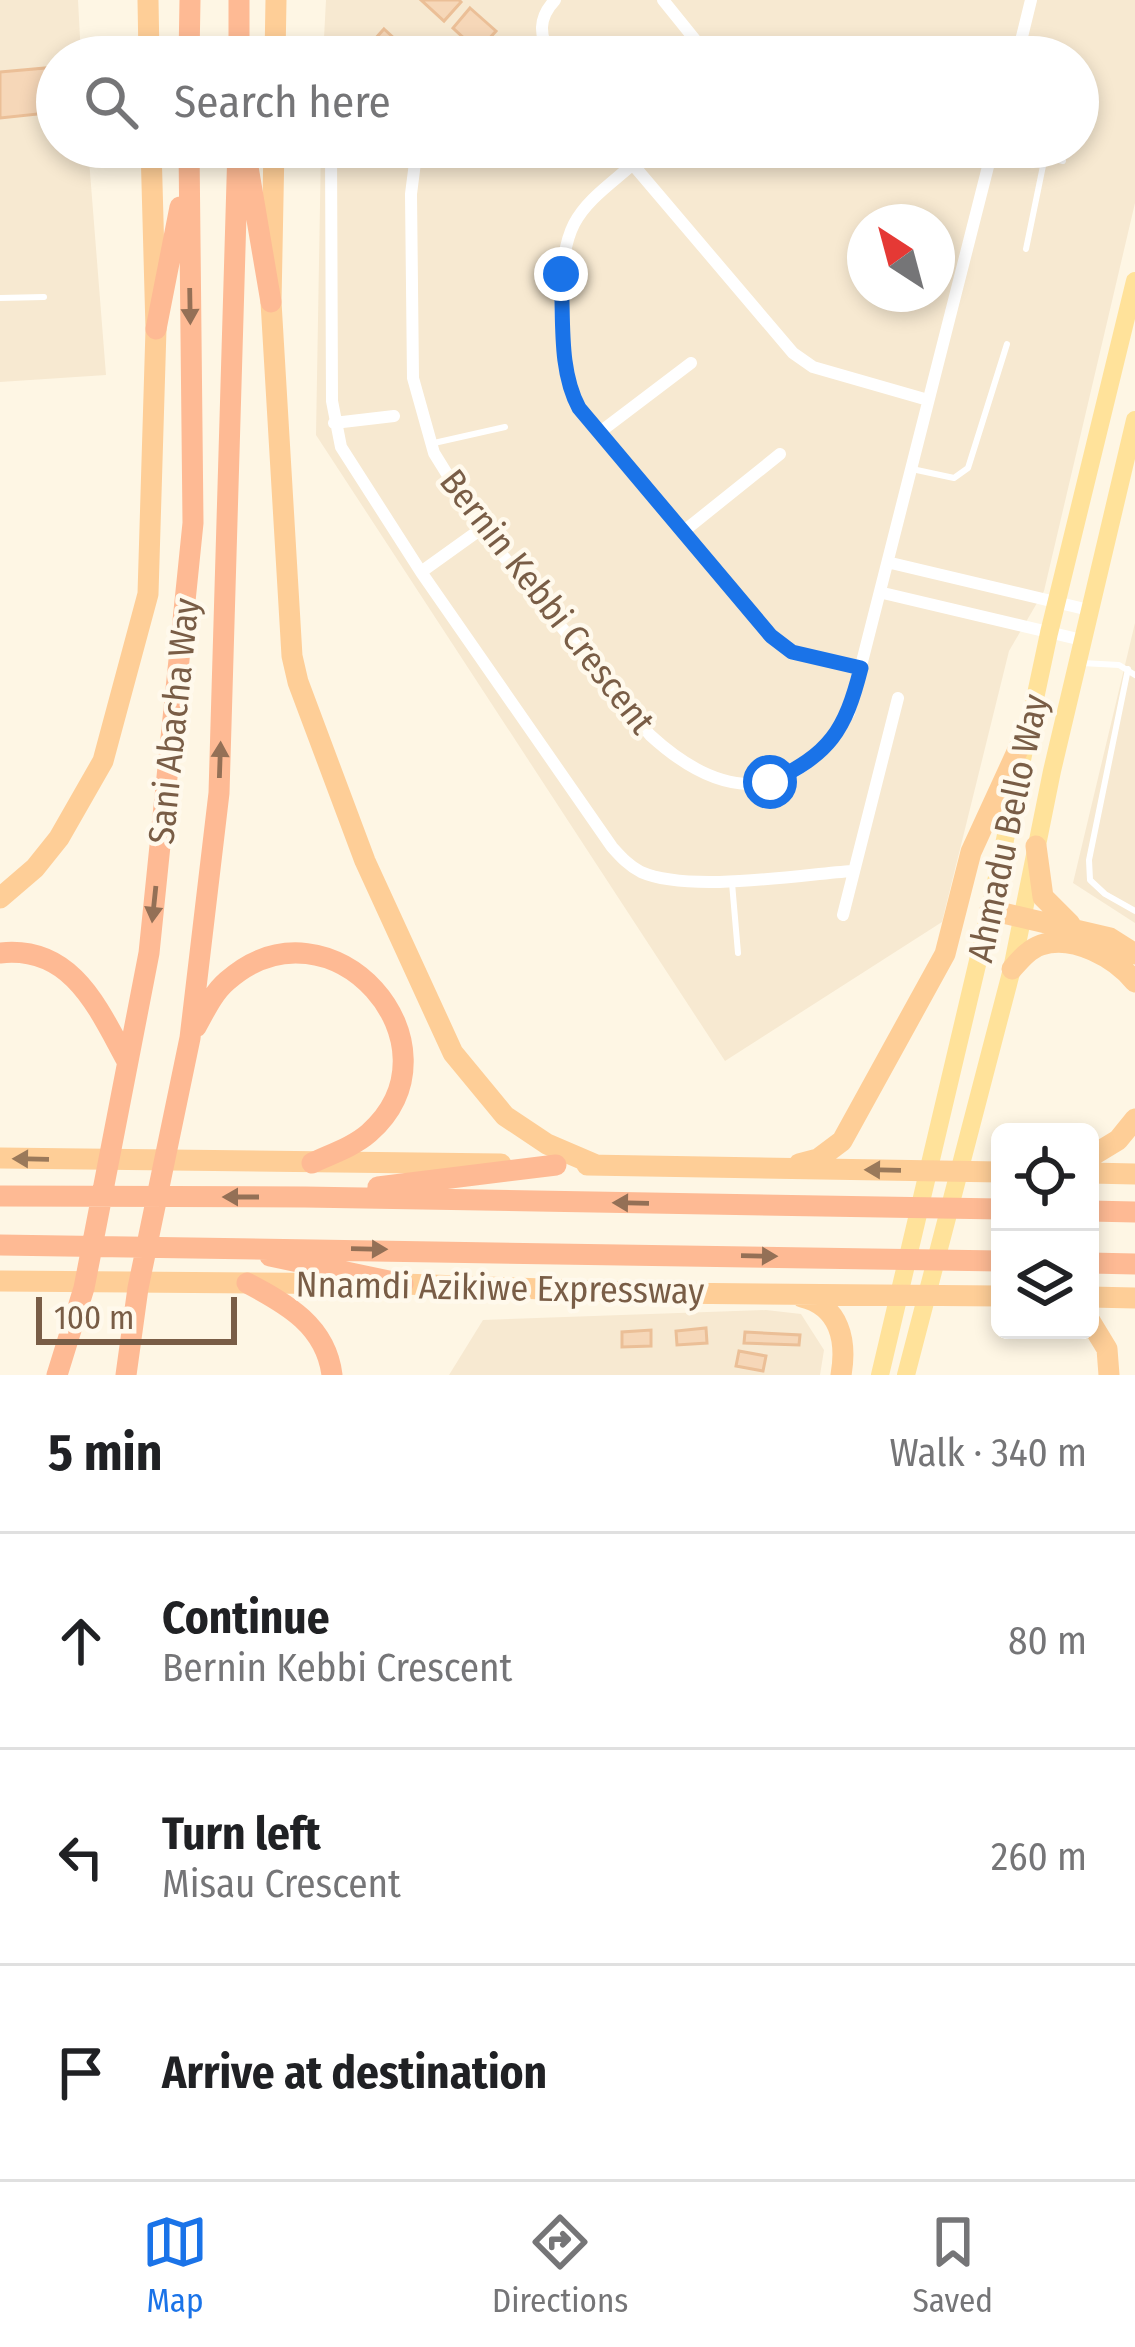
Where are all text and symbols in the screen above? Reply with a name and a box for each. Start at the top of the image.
search box [36,36,1099,168]
icon: search [78,69,144,135]
text: Search here [174,75,391,129]
north arrow [847,204,955,312]
route end [534,247,588,301]
one-way arrow [180,288,200,326]
street label: Bernin Kebbi Crescent [430,461,664,743]
street label: Sani Abacha Way [139,596,209,846]
street label: Ahmadu Bello Way [958,690,1058,966]
one-way arrow [210,740,229,778]
route start [743,755,797,809]
one-way arrow [144,886,163,923]
map controls [991,1123,1099,1339]
button: locate [991,1123,1099,1231]
one-way arrow [11,1149,49,1169]
one-way arrow [863,1161,901,1180]
one-way arrow [221,1187,259,1207]
one-way arrow [611,1193,649,1212]
button: layers [991,1231,1099,1339]
one-way arrow [351,1239,389,1258]
one-way arrow [741,1247,779,1266]
street label: Nnamdi Azikiwe Expressway [295,1262,705,1314]
scale bar [36,1291,237,1344]
text: 100 m [54,1298,134,1338]
text: 5 min [48,1422,163,1484]
text: Walk · 340 m [889,1430,1087,1476]
text: Continue [162,1591,330,1645]
icon: ahead [48,1608,114,1674]
text: 80 m [1008,1618,1087,1664]
text: Bernin Kebbi Crescent [162,1645,512,1691]
text: Turn left [162,1807,321,1861]
icon: left [48,1824,114,1890]
text: 260 m [991,1834,1087,1880]
text: Misau Crescent [162,1861,401,1907]
icon: arrive [48,2040,114,2106]
text: Arrive at destination [162,2046,547,2100]
tab: Map [142,2209,208,2321]
tab: Directions [492,2209,628,2321]
tab: Saved [912,2209,993,2321]

